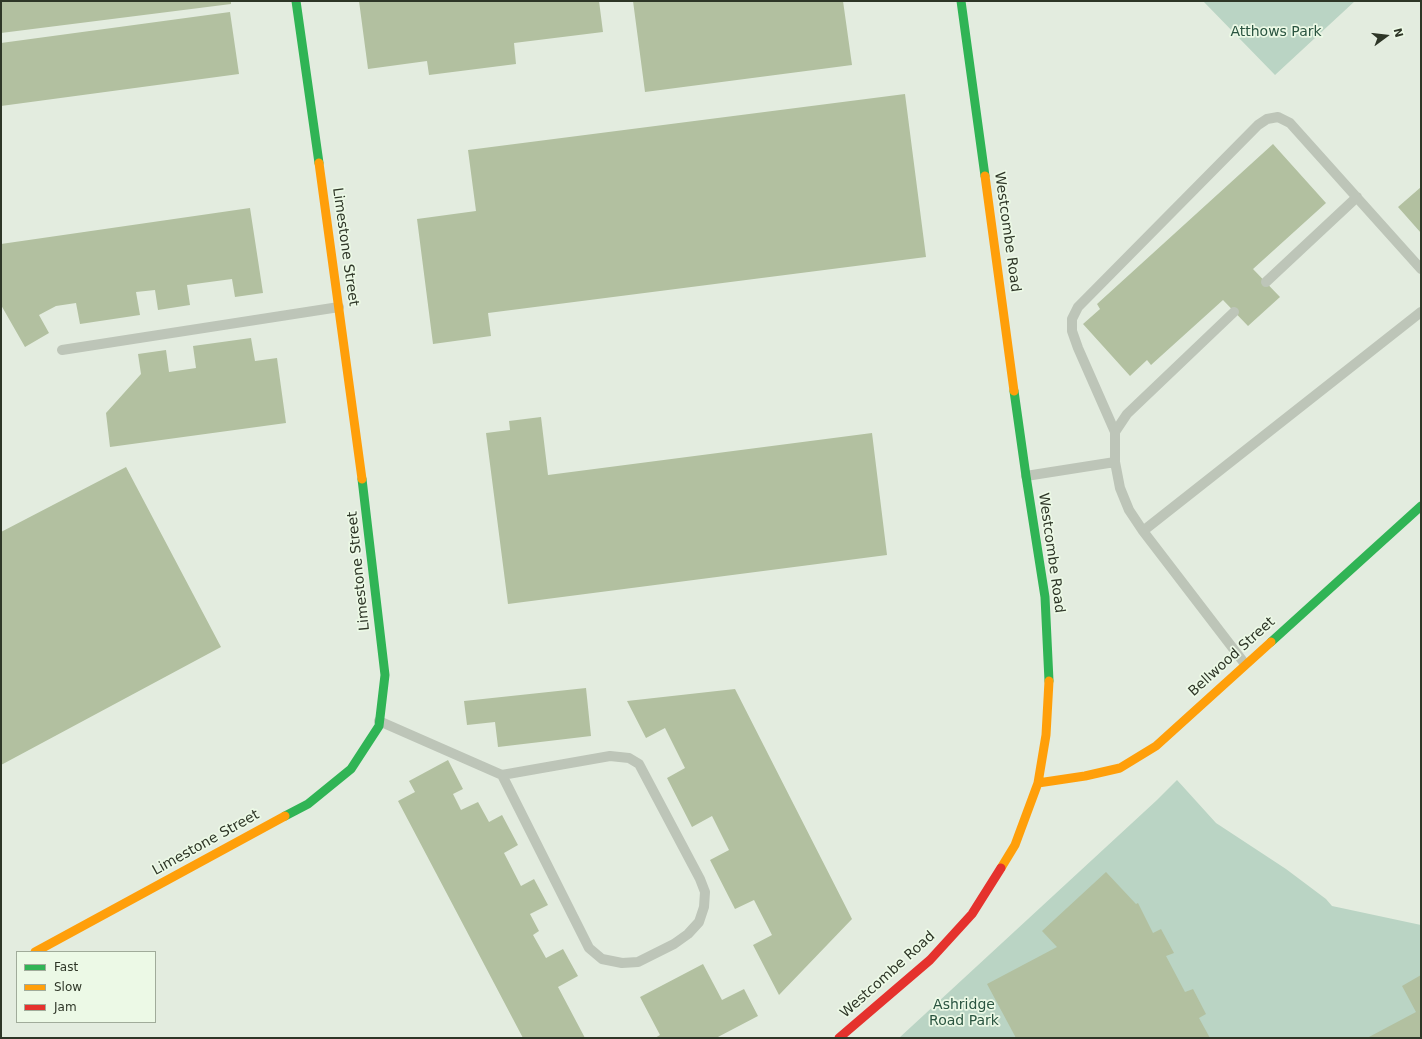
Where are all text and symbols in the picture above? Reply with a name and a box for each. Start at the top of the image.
north arrow [1366,16,1406,56]
park label: Atthows Park [1230,24,1322,40]
text: N [1391,27,1406,39]
street label: Westcombe Road [990,171,1024,293]
street label: Limestone Street [328,187,362,307]
street label: Westcombe Road [1034,492,1068,614]
street label: Limestone Street [344,511,374,631]
street label: Bellwood Street [1185,614,1279,700]
street label: Limestone Street [150,807,262,879]
street label: Westcombe Road [837,928,939,1022]
legend [16,951,156,1023]
text: Fast [54,960,78,974]
text: Slow [54,980,82,994]
park label: Ashridge Road Park [929,997,999,1030]
text: Jam [54,1000,77,1014]

